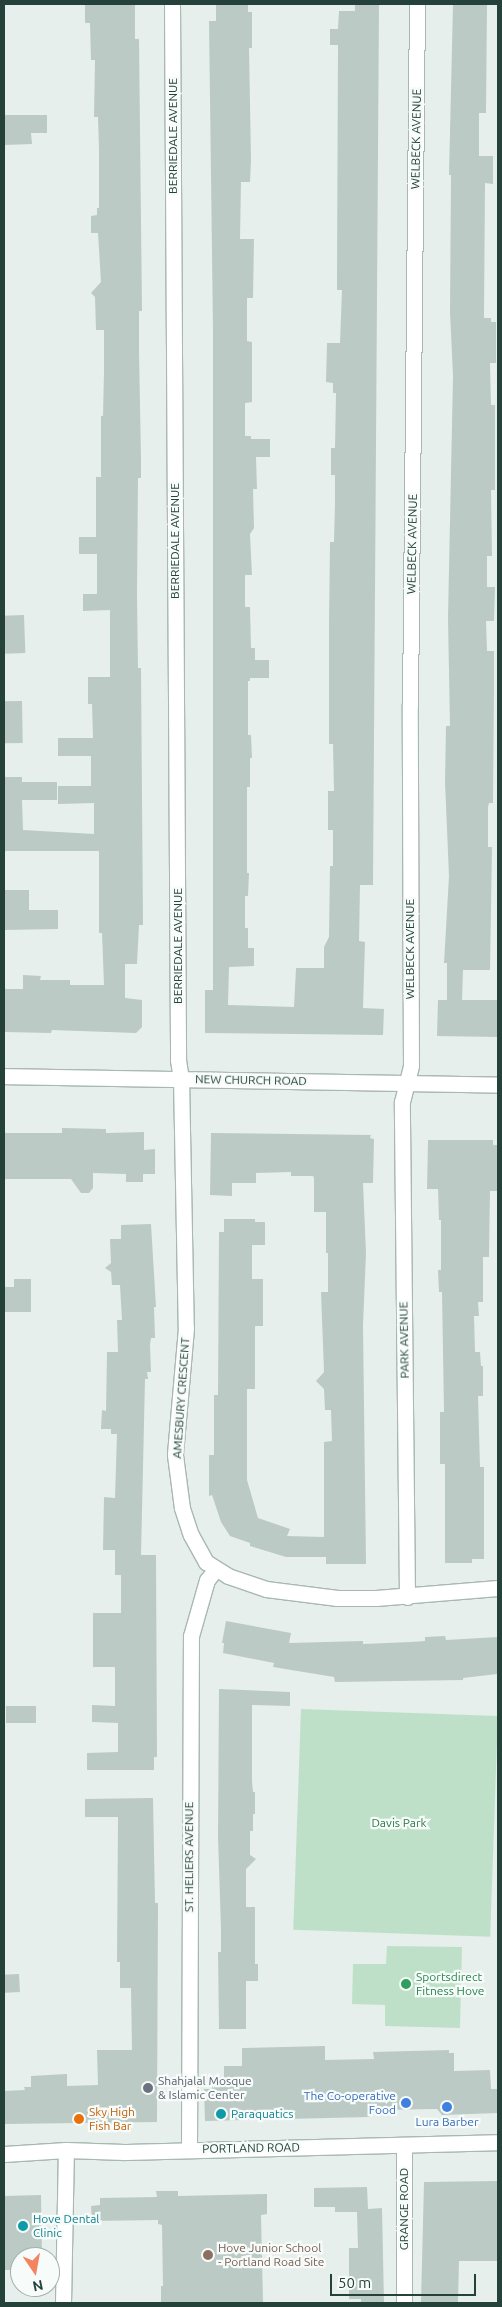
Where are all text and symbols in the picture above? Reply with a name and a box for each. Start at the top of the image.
street label: BERRIEDALE AVENUE [166,78,180,194]
street label: WELBECK AVENUE [408,89,424,189]
street label: BERRIEDALE AVENUE [168,483,182,599]
street label: WELBECK AVENUE [404,494,420,594]
street label: BERRIEDALE AVENUE [171,888,185,1004]
street label: WELBECK AVENUE [403,899,417,999]
street label: NEW CHURCH ROAD [195,1072,307,1088]
street label: PARK AVENUE [396,1301,412,1379]
street label: AMESBURY CRESCENT [170,1337,192,1459]
street label: ST. HELIERS AVENUE [182,1802,196,1912]
park label: Davis Park [371,1816,427,1830]
place label: Sportsdirect Fitness Hove [416,1970,484,1998]
marker: Sportsdirect Fitness Hove [400,1978,412,1990]
place label: Shahjalal Mosque & Islamic Center [158,2074,252,2102]
marker: Shahjalal Mosque & Islamic Center [142,2082,154,2094]
place label: The Co-operative Food [304,2089,396,2117]
marker: The Co-operative Food [400,2097,412,2109]
marker: Lura Barber [441,2101,453,2113]
place label: Sky High Fish Bar [89,2105,135,2133]
place label: Paraquatics [231,2107,293,2121]
marker: Paraquatics [215,2108,227,2120]
marker: Sky High Fish Bar [73,2113,85,2125]
place label: Lura Barber [416,2115,478,2129]
street label: PORTLAND ROAD [202,2140,300,2156]
street label: GRANGE ROAD [397,2168,411,2250]
place label: Hove Dental Clinic [33,2212,100,2240]
marker: Hove Dental Clinic [17,2220,29,2232]
place label: Hove Junior School - Portland Road Site [218,2241,324,2269]
north arrow [10,2247,60,2297]
marker: Hove Junior School - Portland Road Site [202,2249,214,2261]
scale bar [332,2264,478,2296]
text: 50 m [338,2274,371,2291]
text: N [31,2277,45,2295]

